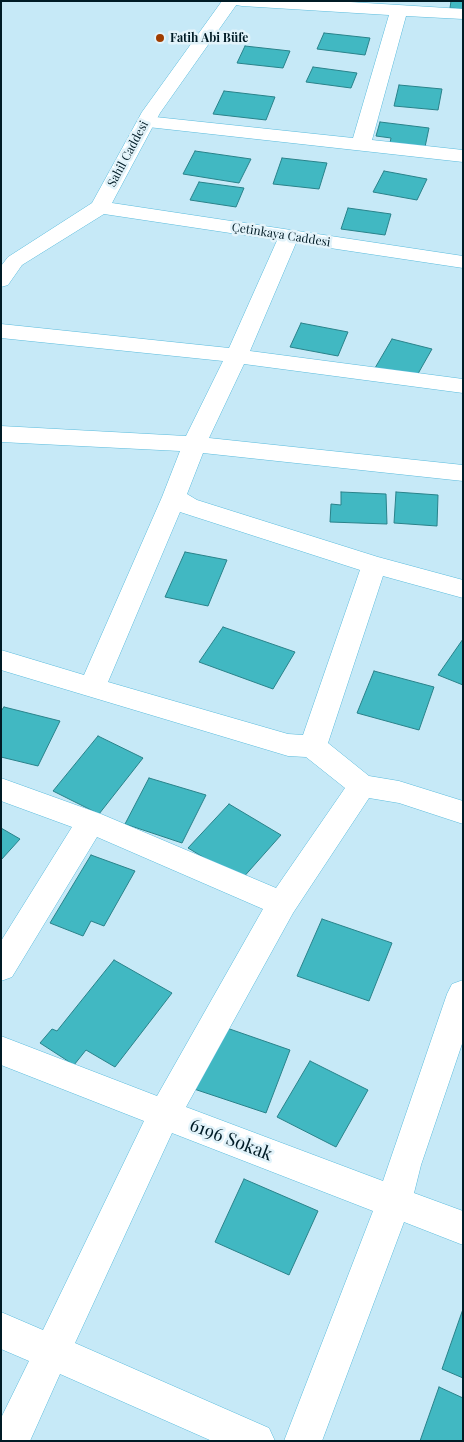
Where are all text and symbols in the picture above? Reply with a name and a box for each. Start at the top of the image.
place label: Fatih Abi Büfe [170,31,248,45]
marker: Fatih Abi Büfe [154,32,166,44]
street label: Sahil Caddesi [105,119,151,189]
street label: Çetinkaya Caddesi [231,220,331,250]
street label: 6196 Sokak [187,1114,275,1166]

